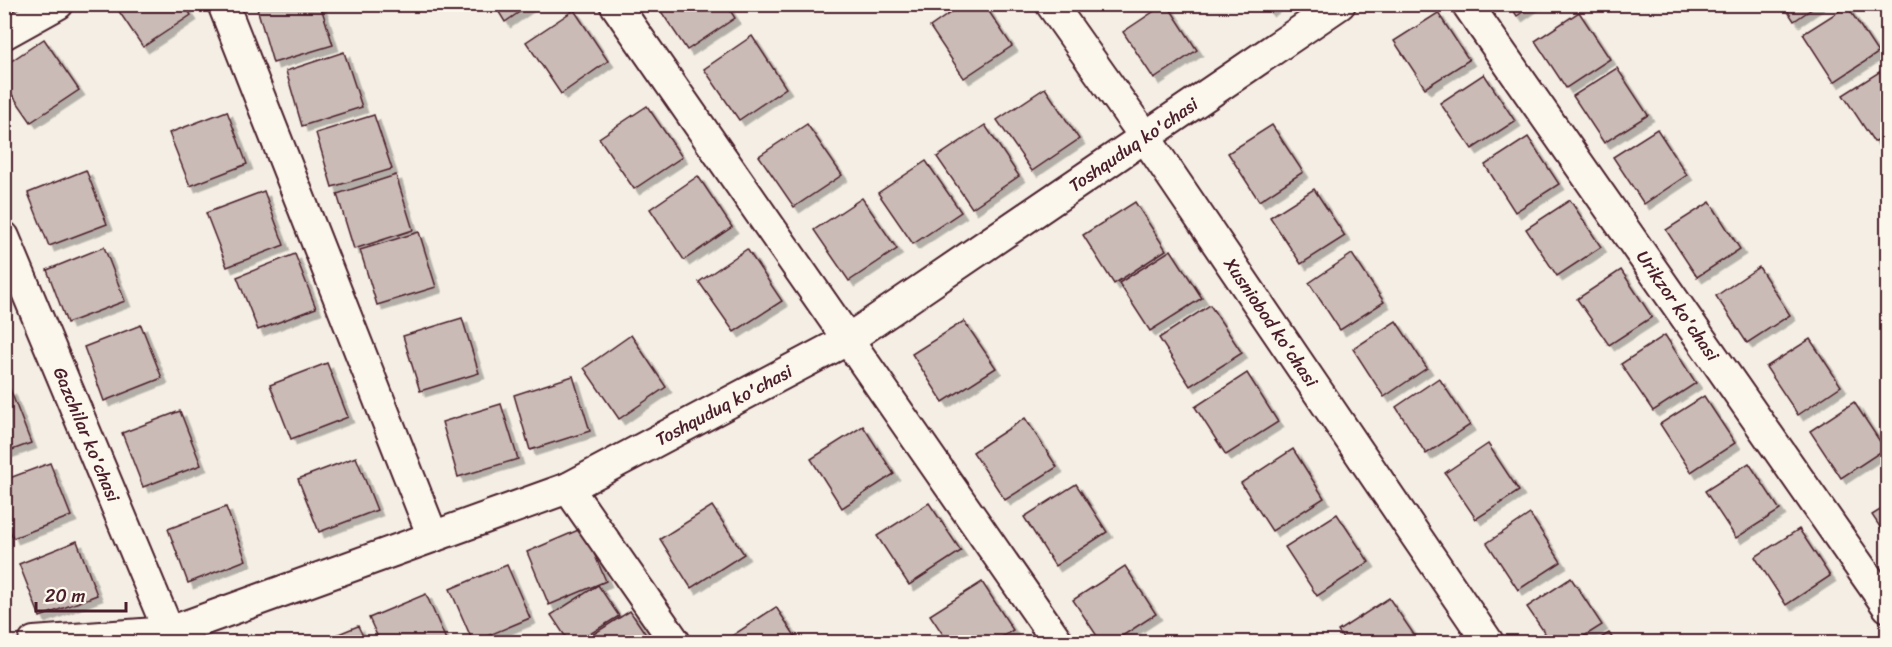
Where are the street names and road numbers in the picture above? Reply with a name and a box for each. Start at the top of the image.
street label: Toshquduq ko'chasi [1062,88,1206,201]
street label: Urikzor ko'chasi [1627,243,1728,369]
street label: Xusniobod ko'chasi [1215,250,1327,395]
street label: Toshquduq ko'chasi [649,355,799,455]
street label: Gazchilar ko'chasi [44,362,129,508]

